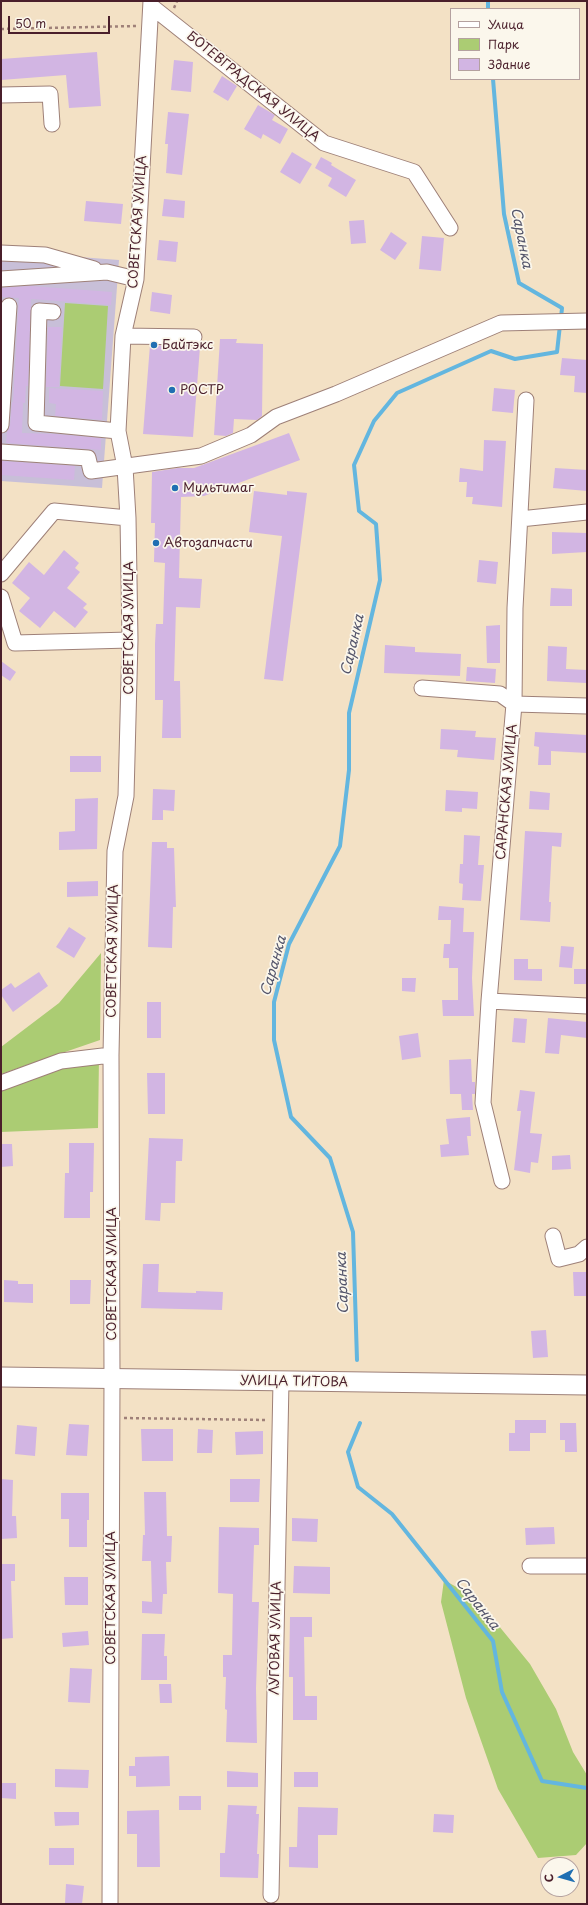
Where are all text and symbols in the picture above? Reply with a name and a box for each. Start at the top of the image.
scale bar [10,8,112,34]
legend [450,8,580,80]
text: 50 m [15,14,46,32]
text: Улица [488,15,524,33]
street label: БОТЕВГРАДСКАЯ УЛИЦА [183,29,323,145]
text: Парк [488,35,519,53]
text: Здание [488,55,530,73]
street label: СОВЕТСКАЯ УЛИЦА [126,155,150,289]
water label: Саранка [507,206,535,270]
place label: Байтэкс [162,337,213,353]
marker: Байтэкс [149,340,159,350]
place label: РОСТР [180,382,224,398]
marker: РОСТР [167,385,177,395]
place label: Мультимаг [183,480,254,496]
marker: Мультимаг [170,483,180,493]
place label: Автозапчасти [164,535,253,551]
marker: Автозапчасти [151,538,161,548]
street label: СОВЕТСКАЯ УЛИЦА [121,561,137,695]
water label: Саранка [338,613,368,677]
street label: САРАНСКАЯ УЛИЦА [493,723,521,861]
street label: СОВЕТСКАЯ УЛИЦА [104,884,122,1018]
water label: Саранка [257,934,291,998]
street label: СОВЕТСКАЯ УЛИЦА [104,1207,120,1341]
water label: Саранка [334,1252,352,1314]
street label: УЛИЦА ТИТОВА [240,1373,348,1391]
street label: СОВЕТСКАЯ УЛИЦА [103,1531,119,1665]
water label: Саранка [451,1575,503,1633]
street label: ЛУГОВАЯ УЛИЦА [267,1581,285,1695]
north arrow [540,1857,580,1897]
text: С [540,1873,557,1883]

